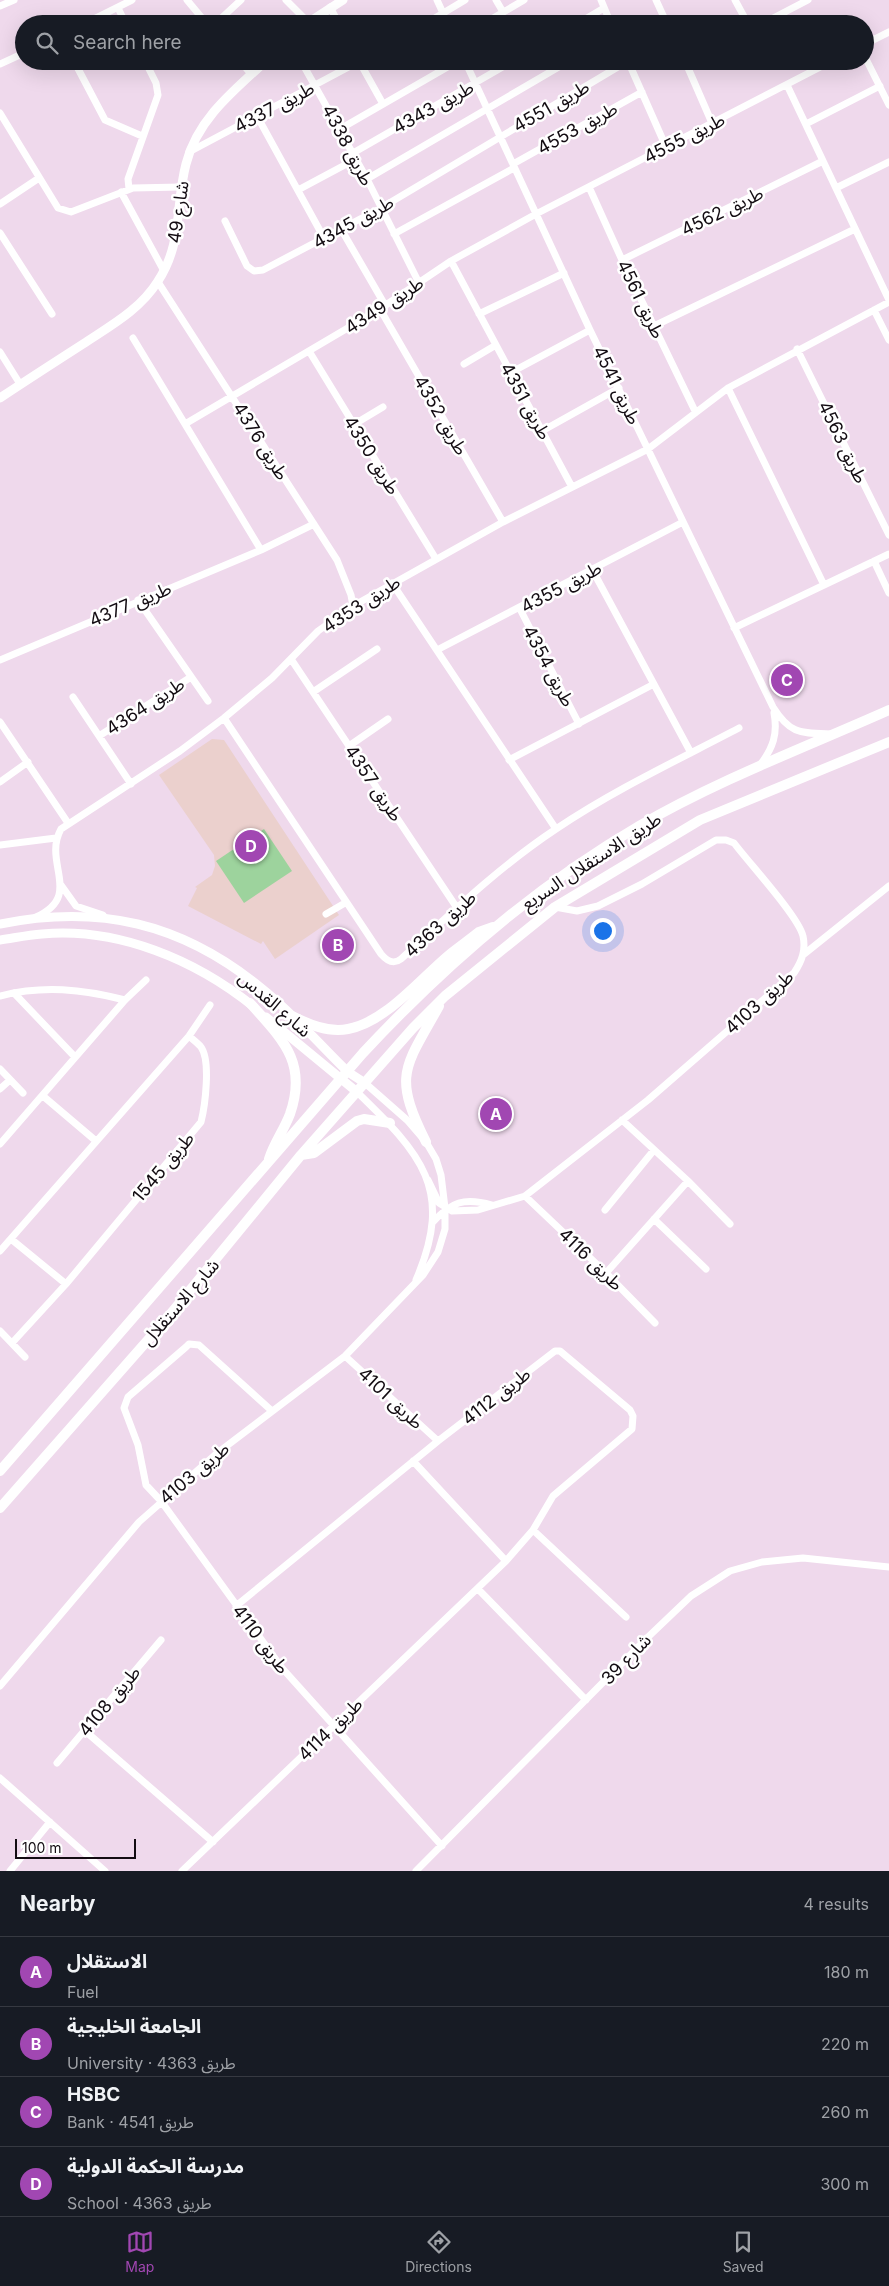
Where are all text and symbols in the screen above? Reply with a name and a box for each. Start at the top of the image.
search box [15,15,874,70]
icon: search [33,29,61,57]
text: Search here [73,31,182,54]
street label: طريق 4343 [389,76,478,139]
street label: طريق 4551 [509,76,593,137]
street label: طريق 4337 [230,77,318,138]
street label: طريق 4553 [533,97,621,159]
street label: طريق 4338 [317,101,378,190]
street label: طريق 4555 [640,109,729,168]
street label: شارع 49 [163,179,197,245]
street label: طريق 4562 [678,182,767,241]
street label: طريق 4345 [309,191,398,254]
street label: طريق 4561 [612,256,669,342]
street label: طريق 4349 [341,272,428,339]
street label: طريق 4541 [588,342,645,428]
street label: طريق 4351 [495,359,556,444]
street label: طريق 4352 [409,371,472,459]
street label: طريق 4376 [228,398,293,484]
street label: طريق 4563 [813,398,872,487]
street label: طريق 4350 [339,412,404,499]
street label: طريق 4355 [517,557,605,618]
street label: طريق 4353 [318,571,404,638]
street label: طريق 4377 [86,577,175,632]
street label: طريق 4354 [518,622,579,711]
pin: C [771,661,803,699]
street label: طريق 4364 [102,673,189,740]
street label: طريق 4357 [340,741,407,826]
street label: طريق الاستقلال السريع [517,808,667,917]
pin: D [235,827,267,865]
street label: طريق 4363 [400,886,481,962]
your location [590,918,616,944]
pin: B [322,926,354,964]
street label: طريق 4103 [720,966,798,1039]
street label: شارع القدس [232,967,316,1044]
pin: A [480,1095,512,1133]
street label: طريق 1545 [128,1128,199,1207]
street label: طريق 4116 [554,1223,627,1295]
street label: شارع الاستقلال [137,1254,226,1352]
street label: طريق 4101 [354,1363,428,1434]
street label: طريق 4112 [458,1363,535,1430]
street label: طريق 4103 [155,1438,234,1509]
street label: طريق 4110 [227,1600,294,1678]
street label: شارع 39 [597,1629,658,1692]
street label: طريق 4108 [74,1662,145,1741]
street label: طريق 4114 [293,1693,367,1766]
scale bar [15,1836,136,1859]
text: 100 m [22,1839,62,1856]
text: Nearby [20,1891,95,1916]
text: 4 results [804,1894,869,1914]
text: الاستقلال [67,1950,147,1973]
text: A [30,1962,42,1982]
text: 180 m [824,1962,869,1982]
text: Fuel [67,1982,99,2002]
text: الجامعة الخليجية [67,2015,201,2038]
text: B [31,2034,41,2054]
text: 220 m [821,2034,869,2054]
text: University · طريق 4363 [67,2053,236,2073]
text: HSBC [67,2083,120,2106]
text: C [30,2102,42,2122]
text: 260 m [821,2102,869,2122]
text: Bank · طريق 4541 [67,2112,194,2132]
text: مدرسة الحكمة الدولية [67,2155,244,2178]
text: D [30,2174,42,2194]
text: 300 m [820,2174,869,2194]
text: School · طريق 4363 [67,2193,211,2213]
tab: Map [125,2228,154,2275]
tab: Directions [405,2228,472,2275]
tab: Saved [723,2228,764,2275]

